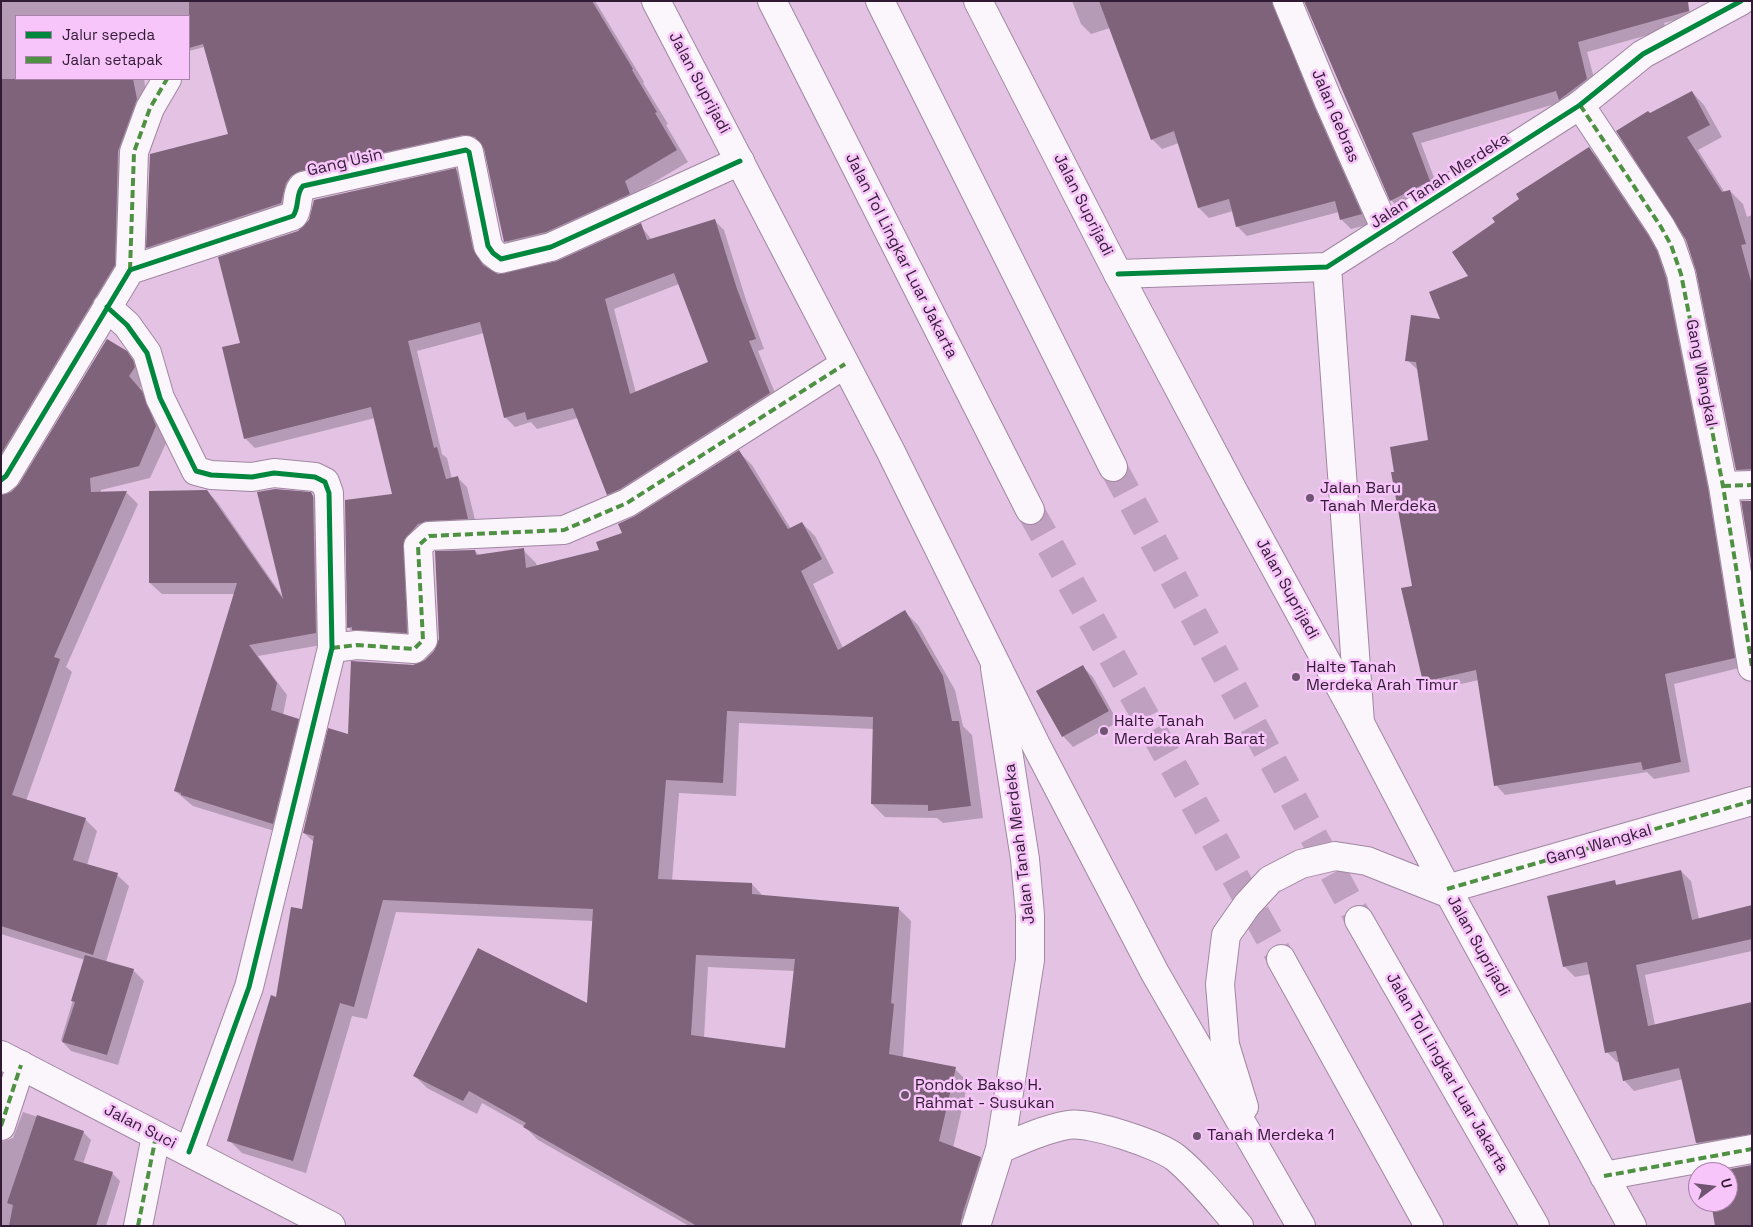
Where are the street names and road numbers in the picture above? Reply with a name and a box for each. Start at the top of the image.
street label: Jalan Suprijadi [664,29,734,137]
street label: Jalan Gebras [1307,67,1363,165]
street label: Jalan Tanah Merdeka [1367,129,1513,233]
street label: Gang Usin [305,145,385,181]
street label: Jalan Tol Lingkar Luar Jakarta [841,150,961,362]
street label: Jalan Suprijadi [1049,151,1117,259]
street label: Gang Wangkal [1681,318,1721,428]
street label: Jalan Suprijadi [1251,535,1323,643]
street label: Jalan Tanah Merdeka [1001,762,1039,926]
street label: Gang Wangkal [1544,821,1654,869]
street label: Jalan Suprijadi [1442,892,1514,1000]
street label: Jalan Tol Lingkar Luar Jakarta [1382,970,1512,1176]
street label: Jalan Suci [101,1101,179,1153]

